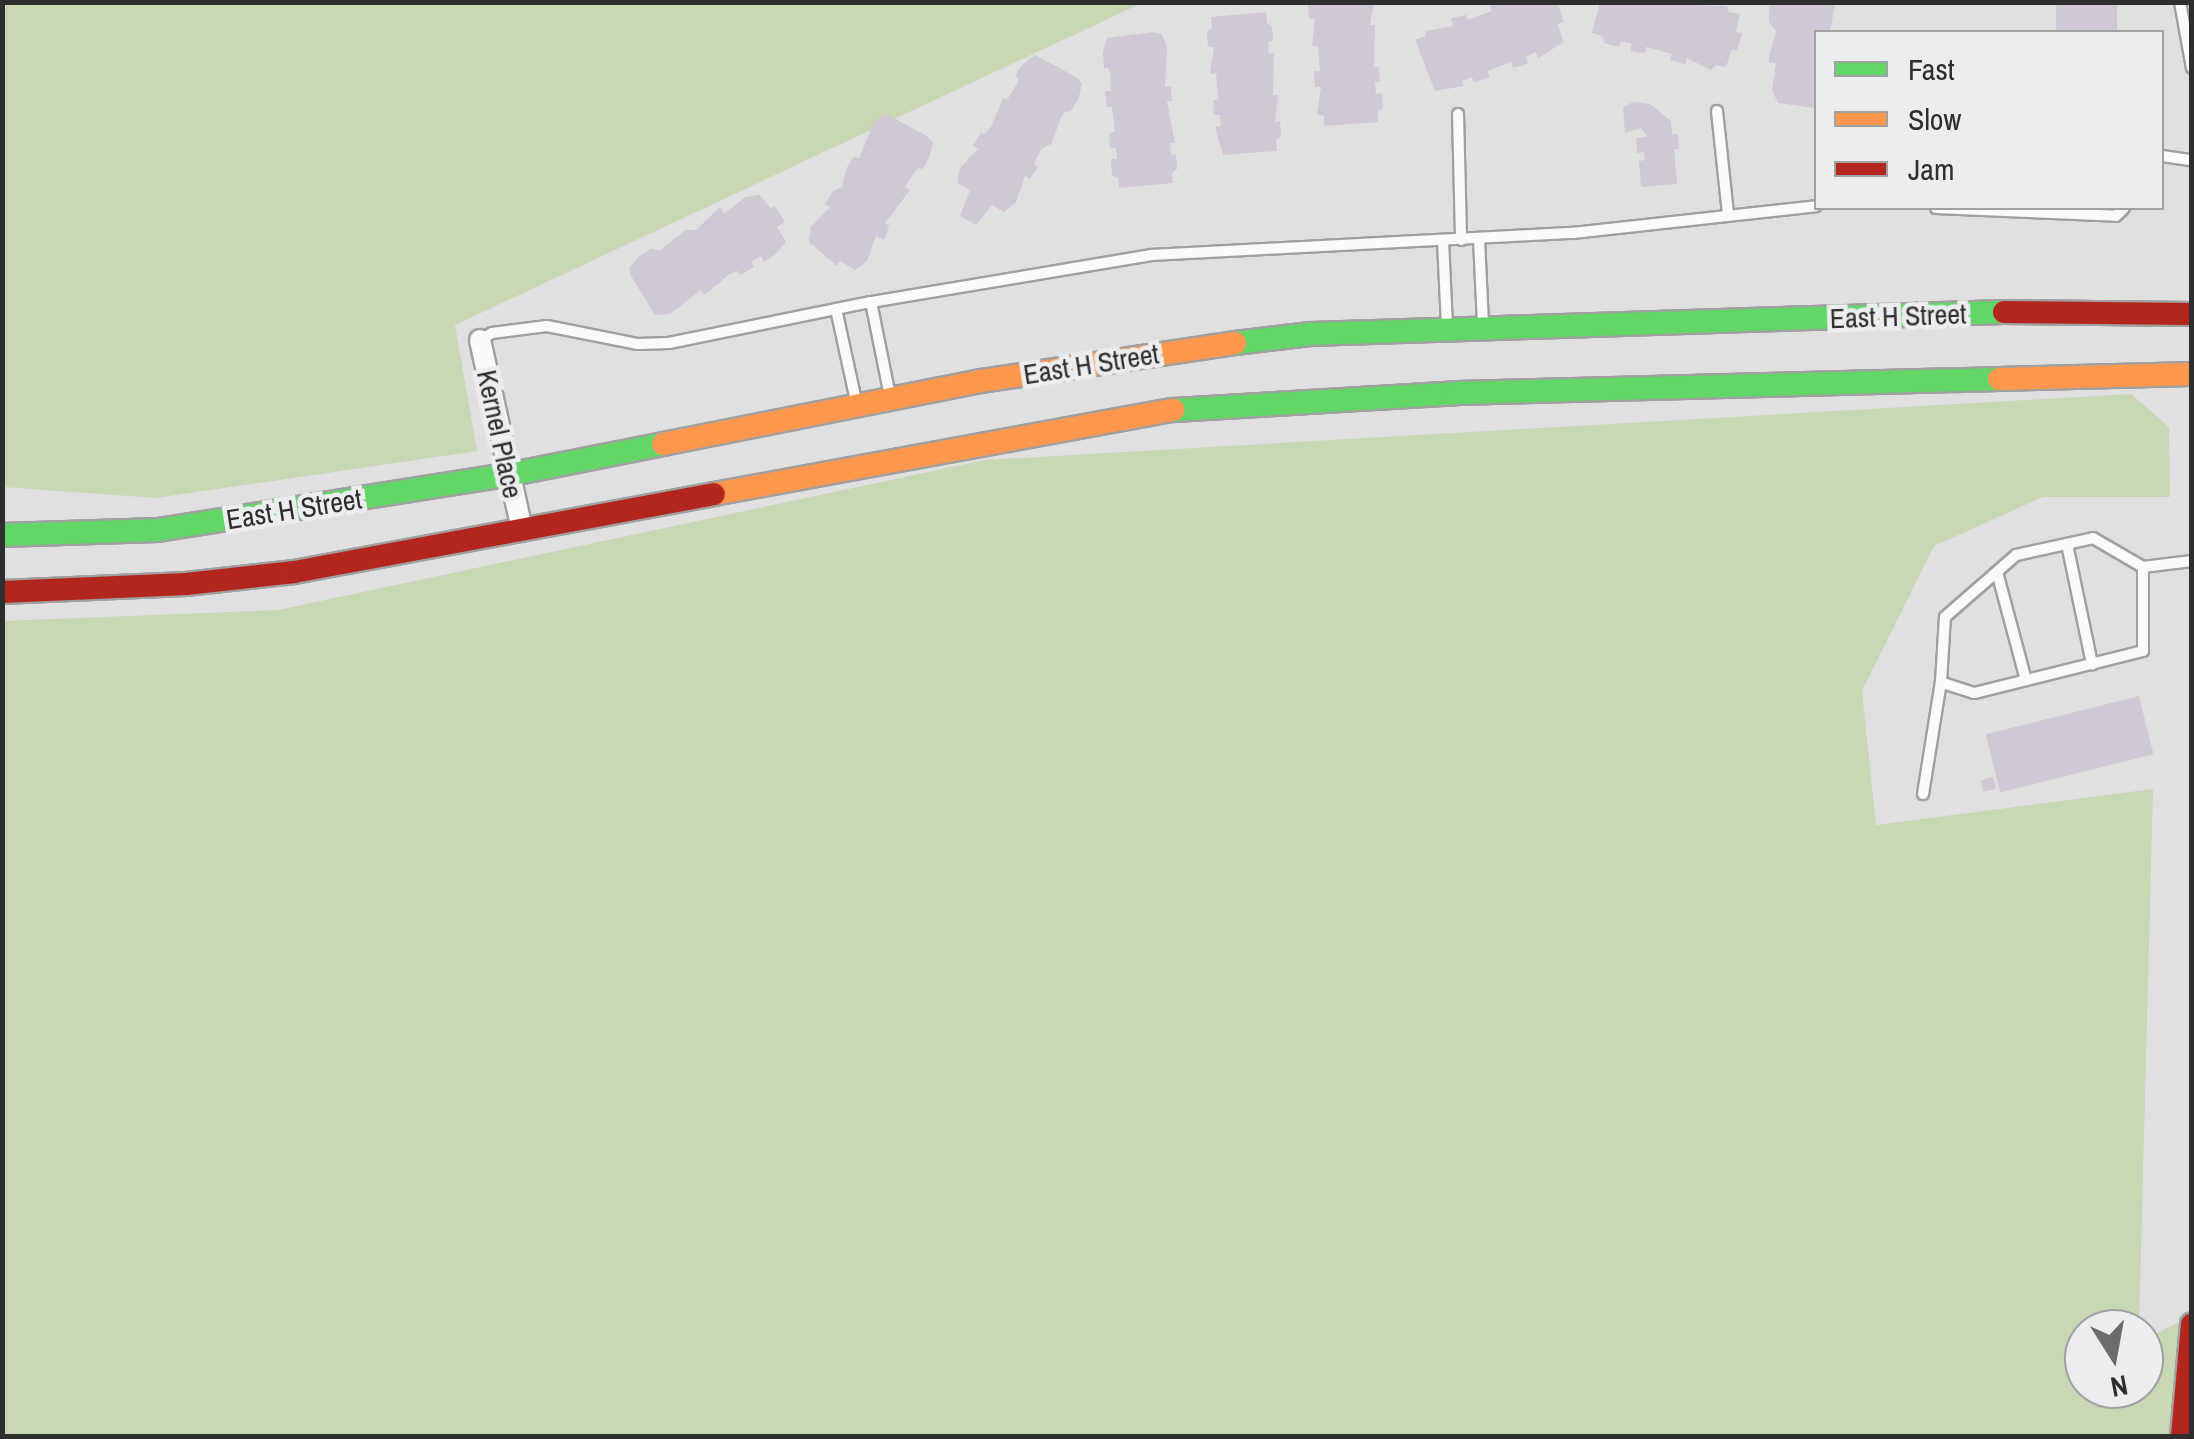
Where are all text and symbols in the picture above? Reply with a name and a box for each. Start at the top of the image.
legend [1814,30,2164,210]
text: Fast [1908,49,1955,89]
text: Slow [1908,99,1961,139]
text: Jam [1908,149,1954,189]
street label: East H Street [1829,297,1967,335]
street label: East H Street [1021,337,1161,391]
street label: Kernel Place [470,367,530,501]
street label: East H Street [224,482,364,536]
north arrow [2064,1309,2164,1409]
text: N [2108,1366,2131,1407]

